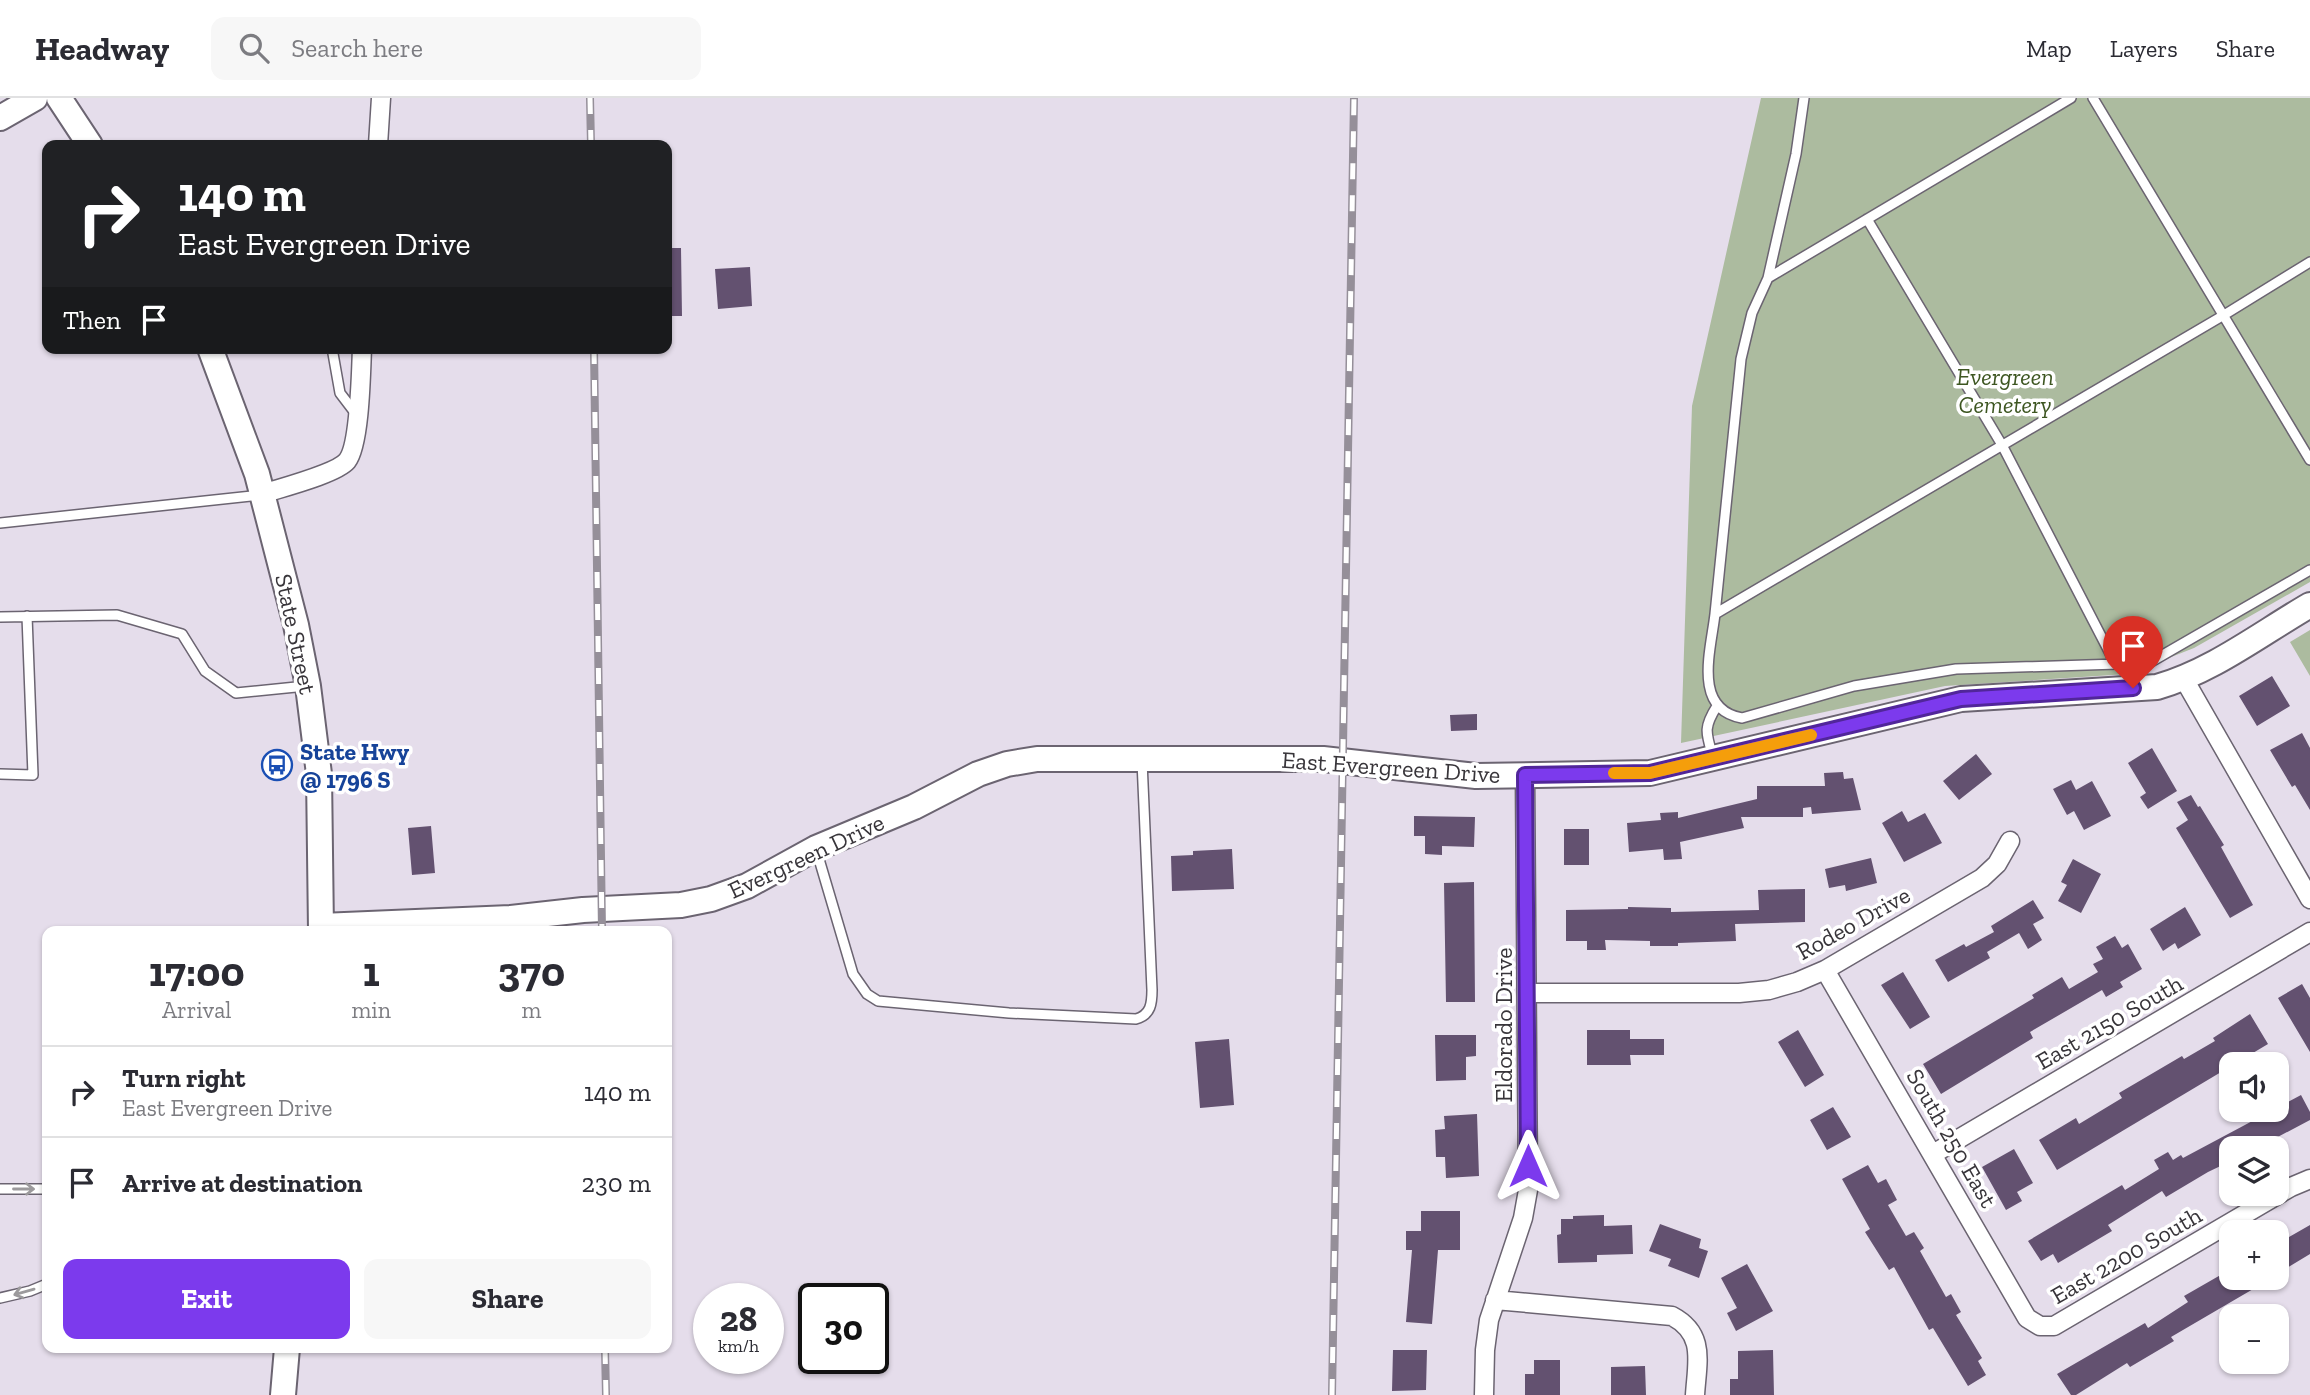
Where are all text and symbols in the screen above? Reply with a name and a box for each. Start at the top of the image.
search box [211,17,701,80]
text: Headway [35,29,169,68]
icon: search [235,29,273,67]
text: Search here [291,32,423,64]
text: Map [2026,34,2072,63]
text: Layers [2110,34,2178,63]
text: Share [2216,34,2275,63]
text: 140 m [178,165,306,224]
icon: right [63,168,154,259]
text: East Evergreen Drive [178,225,470,263]
icon: arrive [135,301,173,339]
text: Then [63,304,121,336]
park label: Evergreen Cemetery [1956,362,2054,419]
street label: State Street [269,571,323,697]
pin [2103,616,2163,688]
icon: arrive [2114,627,2152,665]
place label: State Hwy @ 1796 S [300,737,409,794]
street label: East Evergreen Drive [1281,745,1501,789]
bus stop icon: State Hwy @ 1796 S [260,748,294,782]
street label: Evergreen Drive [723,807,889,905]
street label: Rodeo Drive [1791,880,1915,966]
text: 17:00 [149,946,245,997]
text: 1 [363,946,380,997]
text: 370 [498,946,565,997]
street label: Eldorado Drive [1489,947,1518,1103]
street label: East 2150 South [2030,968,2188,1076]
text: Arrival [162,996,231,1024]
text: min [351,996,391,1024]
text: m [522,996,541,1024]
map controls [2219,1052,2289,1374]
button: sound [2219,1052,2289,1122]
text: Turn right [122,1062,245,1094]
street label: South 250 East [1901,1064,2003,1213]
icon: right [63,1073,101,1111]
text: 140 m [584,1076,651,1108]
text: East Evergreen Drive [122,1094,332,1122]
position arrow [1491,1129,1565,1203]
button: layers [2219,1136,2289,1206]
icon: arrive [63,1164,101,1202]
text: Arrive at destination [122,1167,362,1199]
text: 230 m [582,1167,651,1199]
one-way arrow [12,1182,35,1196]
street label: East 2200 South [2045,1200,2207,1310]
button: + [2219,1220,2289,1290]
button: Exit [63,1259,350,1339]
button: Share [364,1259,651,1339]
speed limit sign: 30 [798,1283,889,1374]
one-way arrow [13,1287,35,1300]
text: 28 [720,1298,757,1340]
button: − [2219,1304,2289,1374]
text: km/h [718,1335,759,1357]

